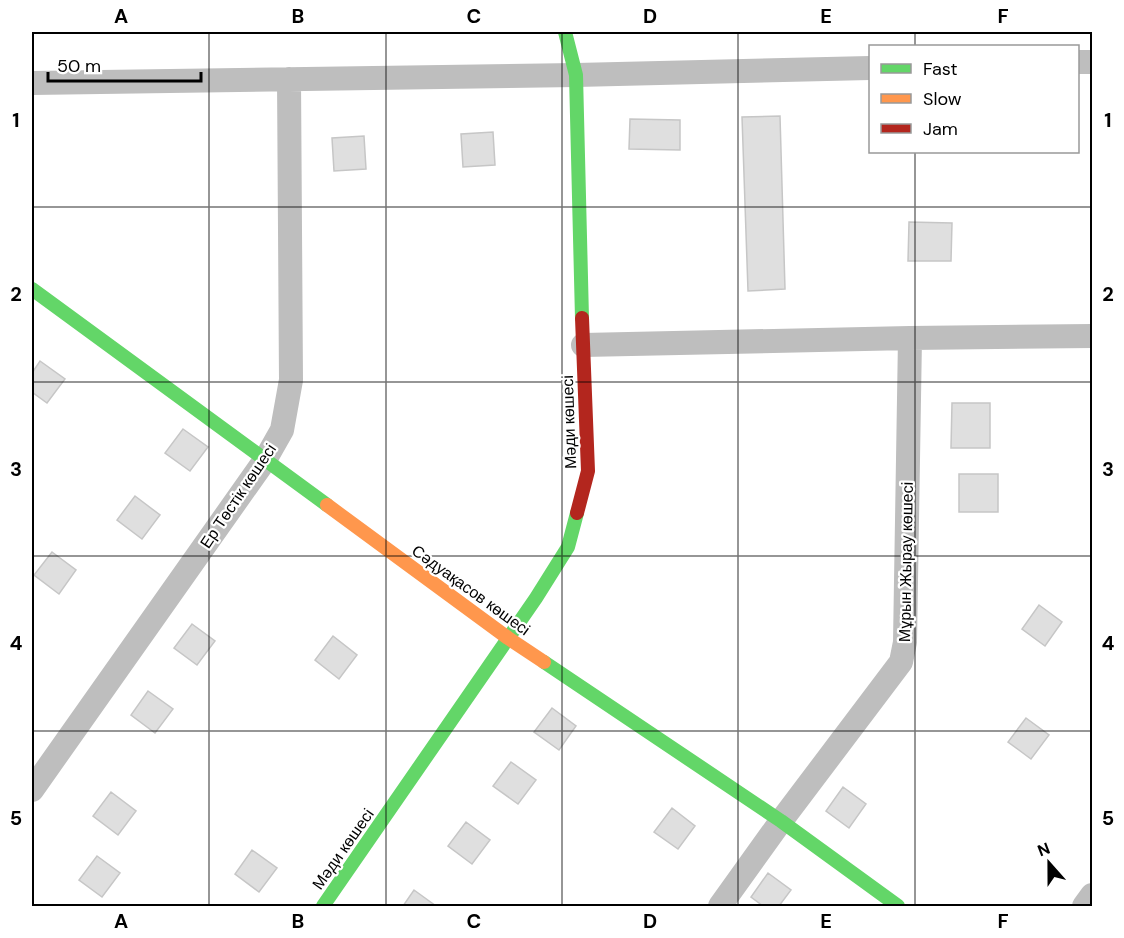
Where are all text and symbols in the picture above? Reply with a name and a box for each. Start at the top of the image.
text: A [114,3,128,29]
text: B [292,3,304,29]
text: C [467,3,481,29]
text: D [643,3,657,29]
text: E [820,3,832,29]
text: F [997,3,1009,29]
scale bar [48,45,201,83]
legend [869,45,1079,153]
text: 50 m [57,54,101,78]
text: Fast [923,57,958,81]
text: Slow [923,87,962,111]
text: 1 [12,107,20,133]
text: 1 [1104,107,1112,133]
text: Jam [923,117,958,141]
text: 2 [10,281,22,307]
text: 2 [1102,281,1114,307]
street label: Мәди көшесі [557,375,581,469]
street label: Ер Төстік көшесі [195,440,281,552]
text: 3 [10,456,22,482]
text: 3 [1102,456,1114,482]
street label: Мұрын Жырау көшесі [894,482,918,642]
street label: Сәдуақасов көшесі [408,540,534,640]
text: 4 [10,630,23,656]
text: 4 [1102,630,1115,656]
street label: Мәди көшесі [307,804,379,894]
text: 5 [10,805,22,831]
text: 5 [1102,805,1114,831]
north arrow [1019,833,1079,893]
text: N [1035,838,1053,861]
text: A [114,908,128,934]
text: B [292,908,304,934]
text: C [467,908,481,934]
text: D [643,908,657,934]
text: E [820,908,832,934]
text: F [997,908,1009,934]

